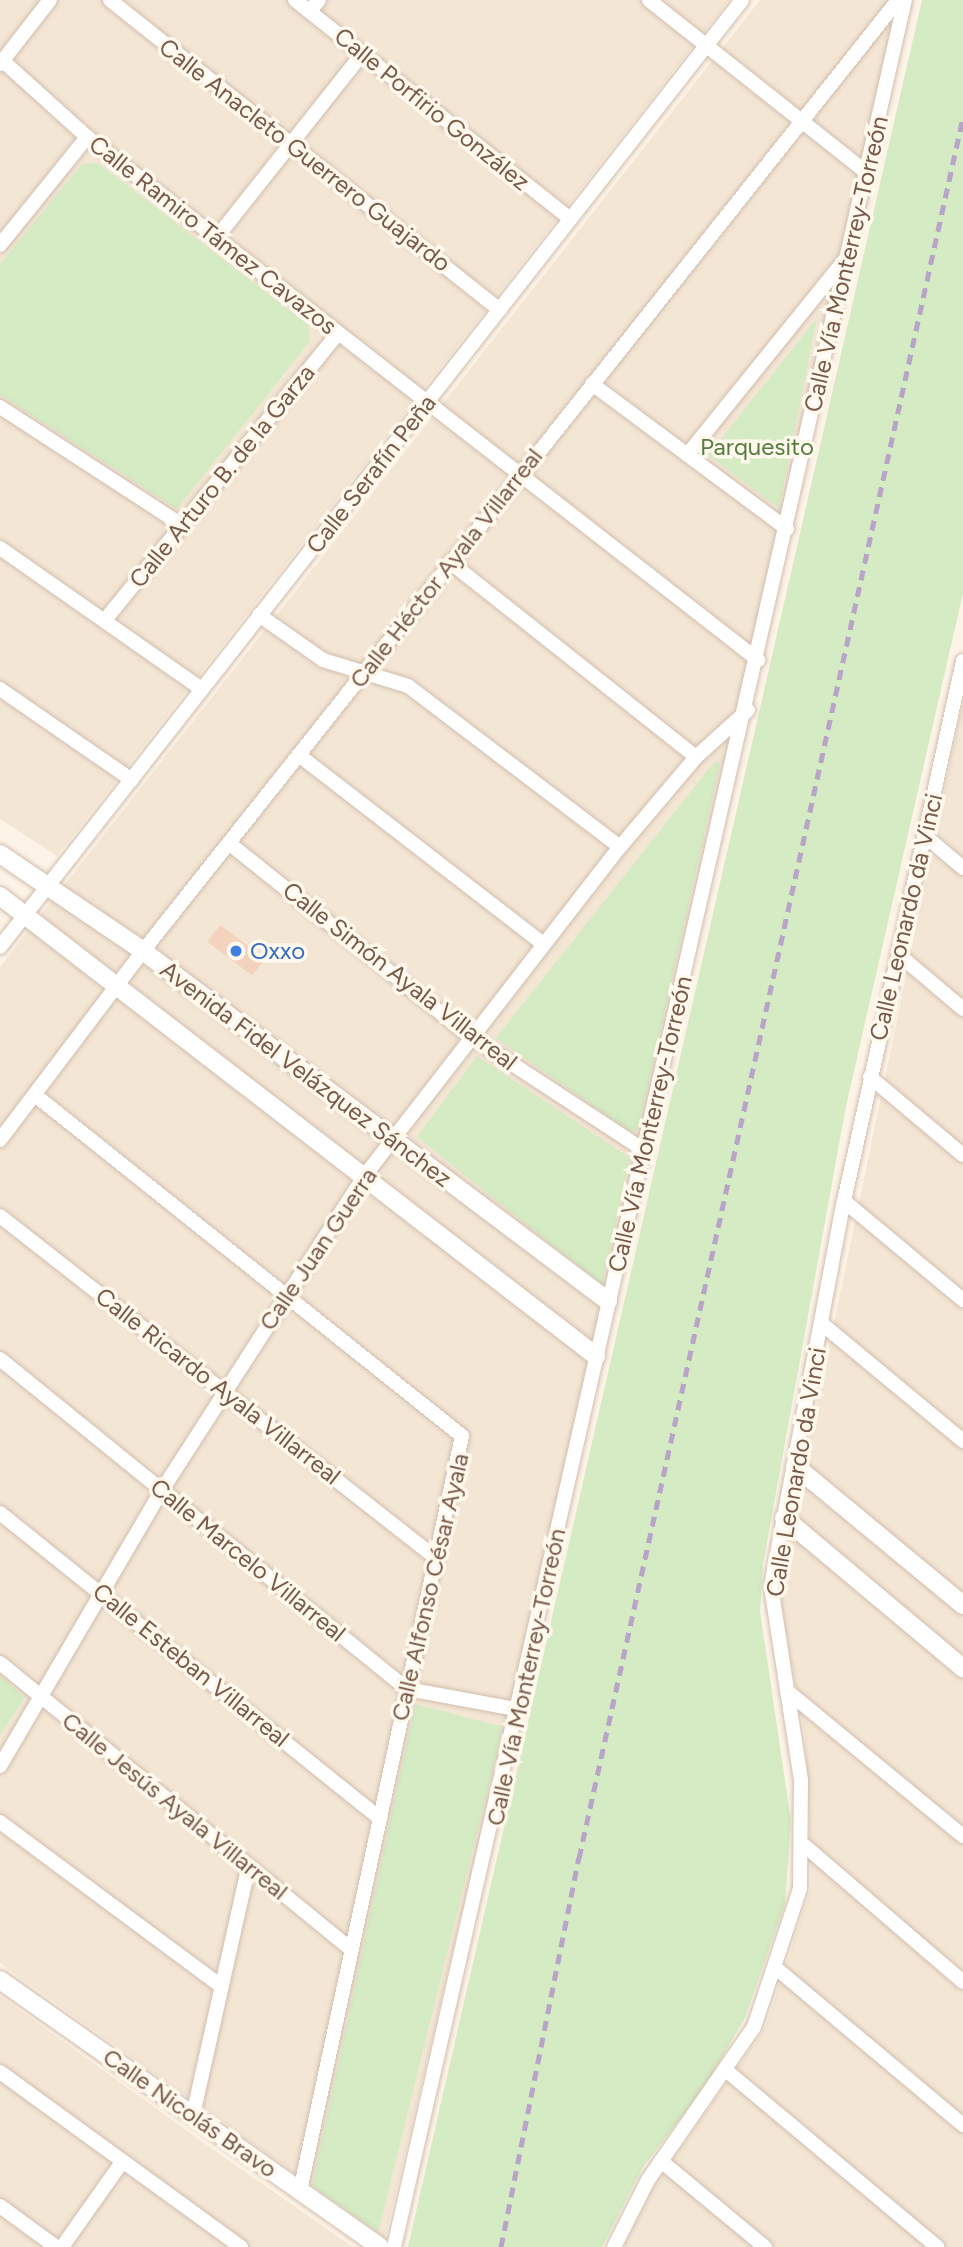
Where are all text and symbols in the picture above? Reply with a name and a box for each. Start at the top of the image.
street label: Calle Porfirio González [329,22,535,196]
street label: Calle Anacleto Guerrero Guajardo [154,32,456,278]
street label: Calle Vía Monterrey-Torreón [798,113,894,415]
street label: Calle Ramiro Támez Cavazos [83,129,343,341]
street label: Calle Arturo B. de la Garza [123,359,321,593]
street label: Calle Serafín Peña [300,389,442,559]
park label: Parquesito [700,433,814,461]
street label: Calle Héctor Ayala Villarreal [344,442,548,694]
street label: Calle Leonardo da Vinci [864,791,948,1043]
street label: Calle Simón Ayala Villarreal [277,876,523,1076]
place label: Oxxo [250,937,305,965]
marker: Oxxo [228,943,244,959]
street label: Avenida Fidel Velázquez Sánchez [155,955,457,1193]
street label: Calle Vía Monterrey-Torreón [602,973,698,1275]
street label: Calle Juan Guerra [253,1162,383,1336]
street label: Calle Ricardo Ayala Villarreal [90,1281,346,1491]
street label: Calle Leonardo da Vinci [760,1345,832,1599]
street label: Calle Alfonso César Ayala [385,1450,475,1724]
street label: Calle Marcelo Villarreal [145,1472,351,1648]
street label: Calle Vía Monterrey-Torreón [480,1526,572,1828]
street label: Calle Esteban Villarreal [87,1577,295,1753]
street label: Calle Jesús Ayala Villarreal [56,1706,294,1906]
street label: Calle Nicolás Bravo [97,2042,283,2184]

